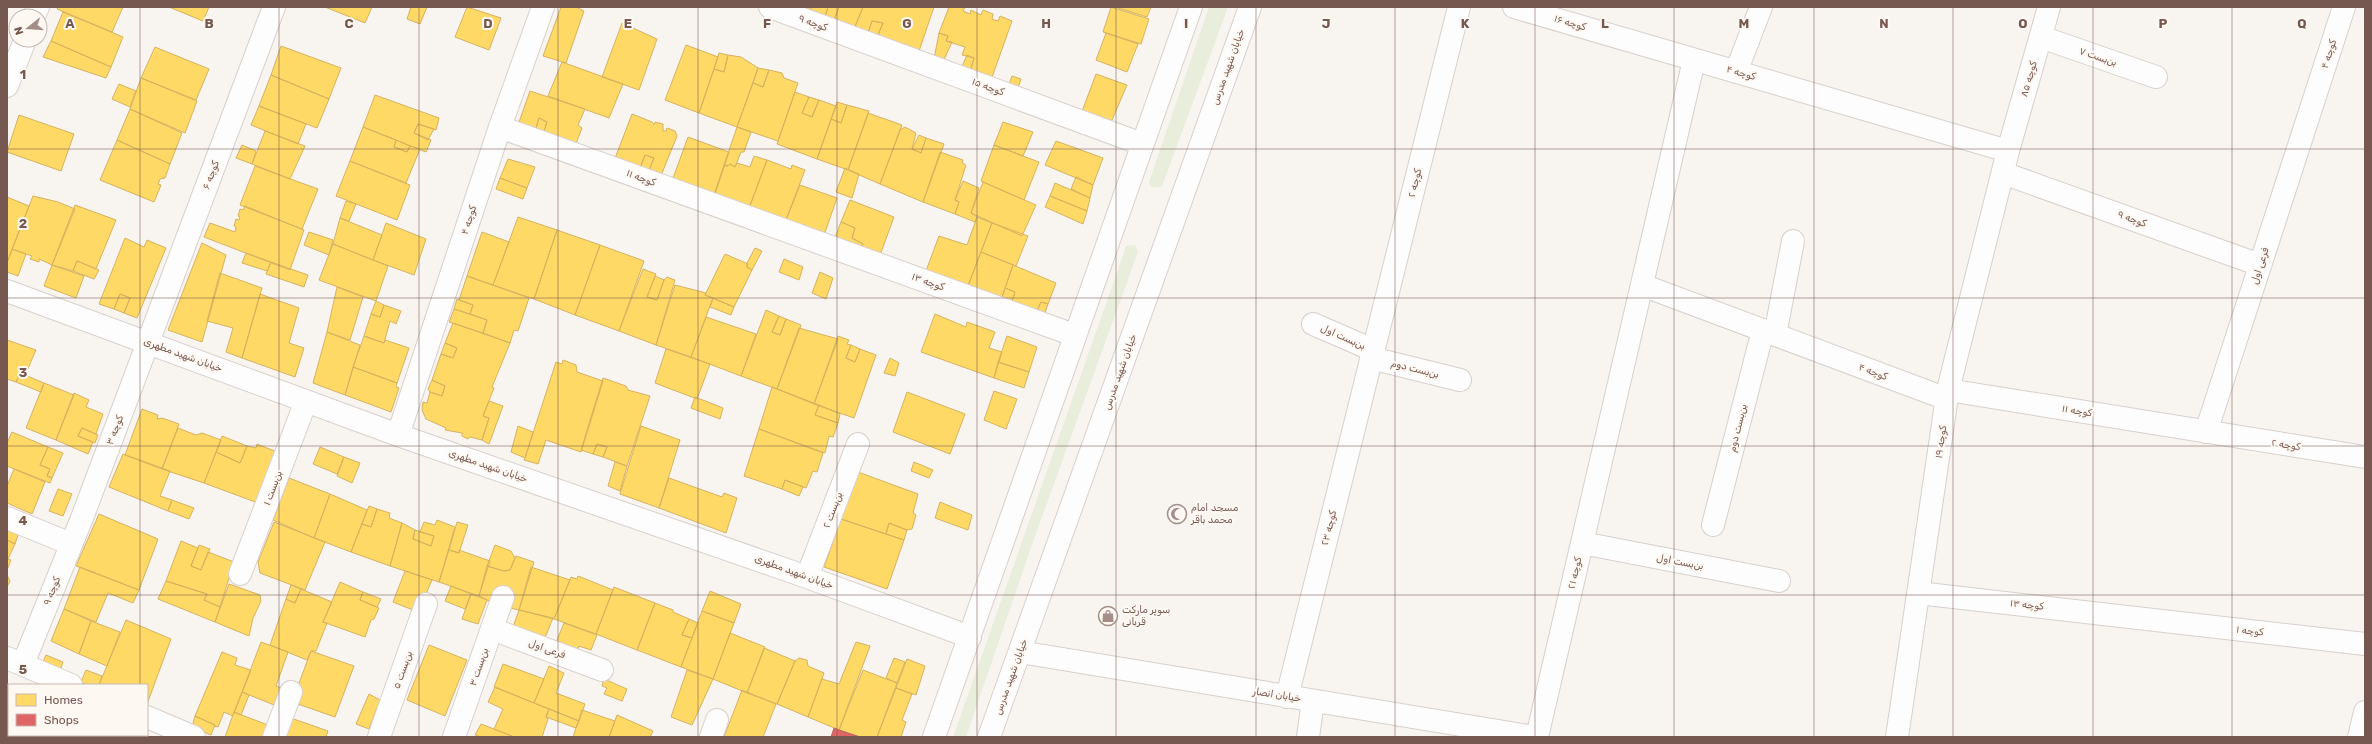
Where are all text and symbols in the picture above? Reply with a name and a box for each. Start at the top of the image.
north arrow [8,8,48,48]
street label: کوچه ۹ [797,12,830,34]
street label: کوچه ۱۶ [1553,13,1588,33]
text: A [65,16,75,31]
text: B [204,16,214,31]
text: C [344,16,354,31]
text: D [483,16,493,31]
text: E [624,16,632,31]
text: F [763,16,771,31]
text: G [902,16,912,31]
text: H [1041,16,1051,31]
text: I [1184,16,1188,31]
text: J [1322,16,1330,31]
text: K [1461,16,1470,31]
text: L [1601,16,1609,31]
text: M [1739,16,1749,31]
text: N [1879,16,1889,31]
text: O [2018,16,2028,31]
text: P [2159,16,2168,31]
text: Q [2297,16,2307,31]
text: N [12,25,26,36]
street label: خیابان شهید مدرس [1209,27,1247,107]
street label: کوچه ۴ [2319,37,2339,70]
street label: بن‌بست ۷ [2077,45,2119,69]
street label: کوچه ۸۵ [2018,59,2040,98]
street label: کوچه ۴ [1725,63,1757,83]
text: 1 [20,67,26,82]
street label: کوچه ۱۵ [970,76,1006,99]
street label: کوچه ۶ [200,159,222,191]
street label: کوچه ۱۱ [625,167,658,189]
street label: کوچه ۲ [1406,167,1424,199]
street label: کوچه ۴ [459,203,479,236]
street label: کوچه ۹ [2116,208,2149,230]
text: 2 [19,216,27,231]
street label: فرعی اول [2248,246,2272,286]
street label: کوچه ۱۳ [910,271,946,294]
street label: بن‌بست اول [1319,322,1367,352]
street label: خیابان شهید مدرس [1101,332,1139,412]
street label: خیابان شهید مطهری [142,335,224,375]
street label: بن‌بست دوم [1390,357,1440,381]
street label: کوچه ۴ [1857,361,1890,383]
text: 3 [19,365,28,380]
street label: بن‌بست دوم [1726,403,1750,453]
street label: کوچه ۱۱ [2061,403,2093,419]
street label: کوچه ۳ [104,413,126,447]
street label: کوچه ۱۹ [1933,424,1949,459]
street label: کوچه ۲ [2271,437,2302,453]
street label: خیابان شهید مطهری [447,447,529,485]
street label: بن‌بست ۱ [261,469,285,507]
street label: بن‌بست ۲ [821,490,845,530]
place label: مسجد امام محمد باقر [1190,502,1239,526]
mosque icon: مسجد امام محمد باقر [1166,503,1188,525]
street label: کوچه ۲۳ [1319,509,1339,547]
text: 4 [19,513,28,528]
street label: خیابان شهید مطهری [753,552,835,592]
street label: بن‌بست اول [1655,552,1705,572]
street label: کوچه ۲۱ [1566,555,1585,590]
street label: کوچه ۹ [41,574,63,607]
street label: کوچه ۱۳ [2010,597,2045,613]
place label: سوپر مارکت قربانی [1122,604,1170,628]
shop icon: سوپر مارکت قربانی [1097,605,1119,627]
street label: کوچه ۱ [2236,624,2265,638]
street label: فرعی اول [527,637,567,661]
street label: خیابان شهید مدرس [992,637,1030,717]
street label: بن‌بست ۳ [467,646,491,688]
street label: بن‌بست ۵ [391,649,415,691]
text: 5 [19,662,27,677]
legend [8,684,148,736]
street label: خیابان انصار [1251,685,1302,705]
text: Homes [44,693,83,707]
text: Shops [44,713,79,727]

